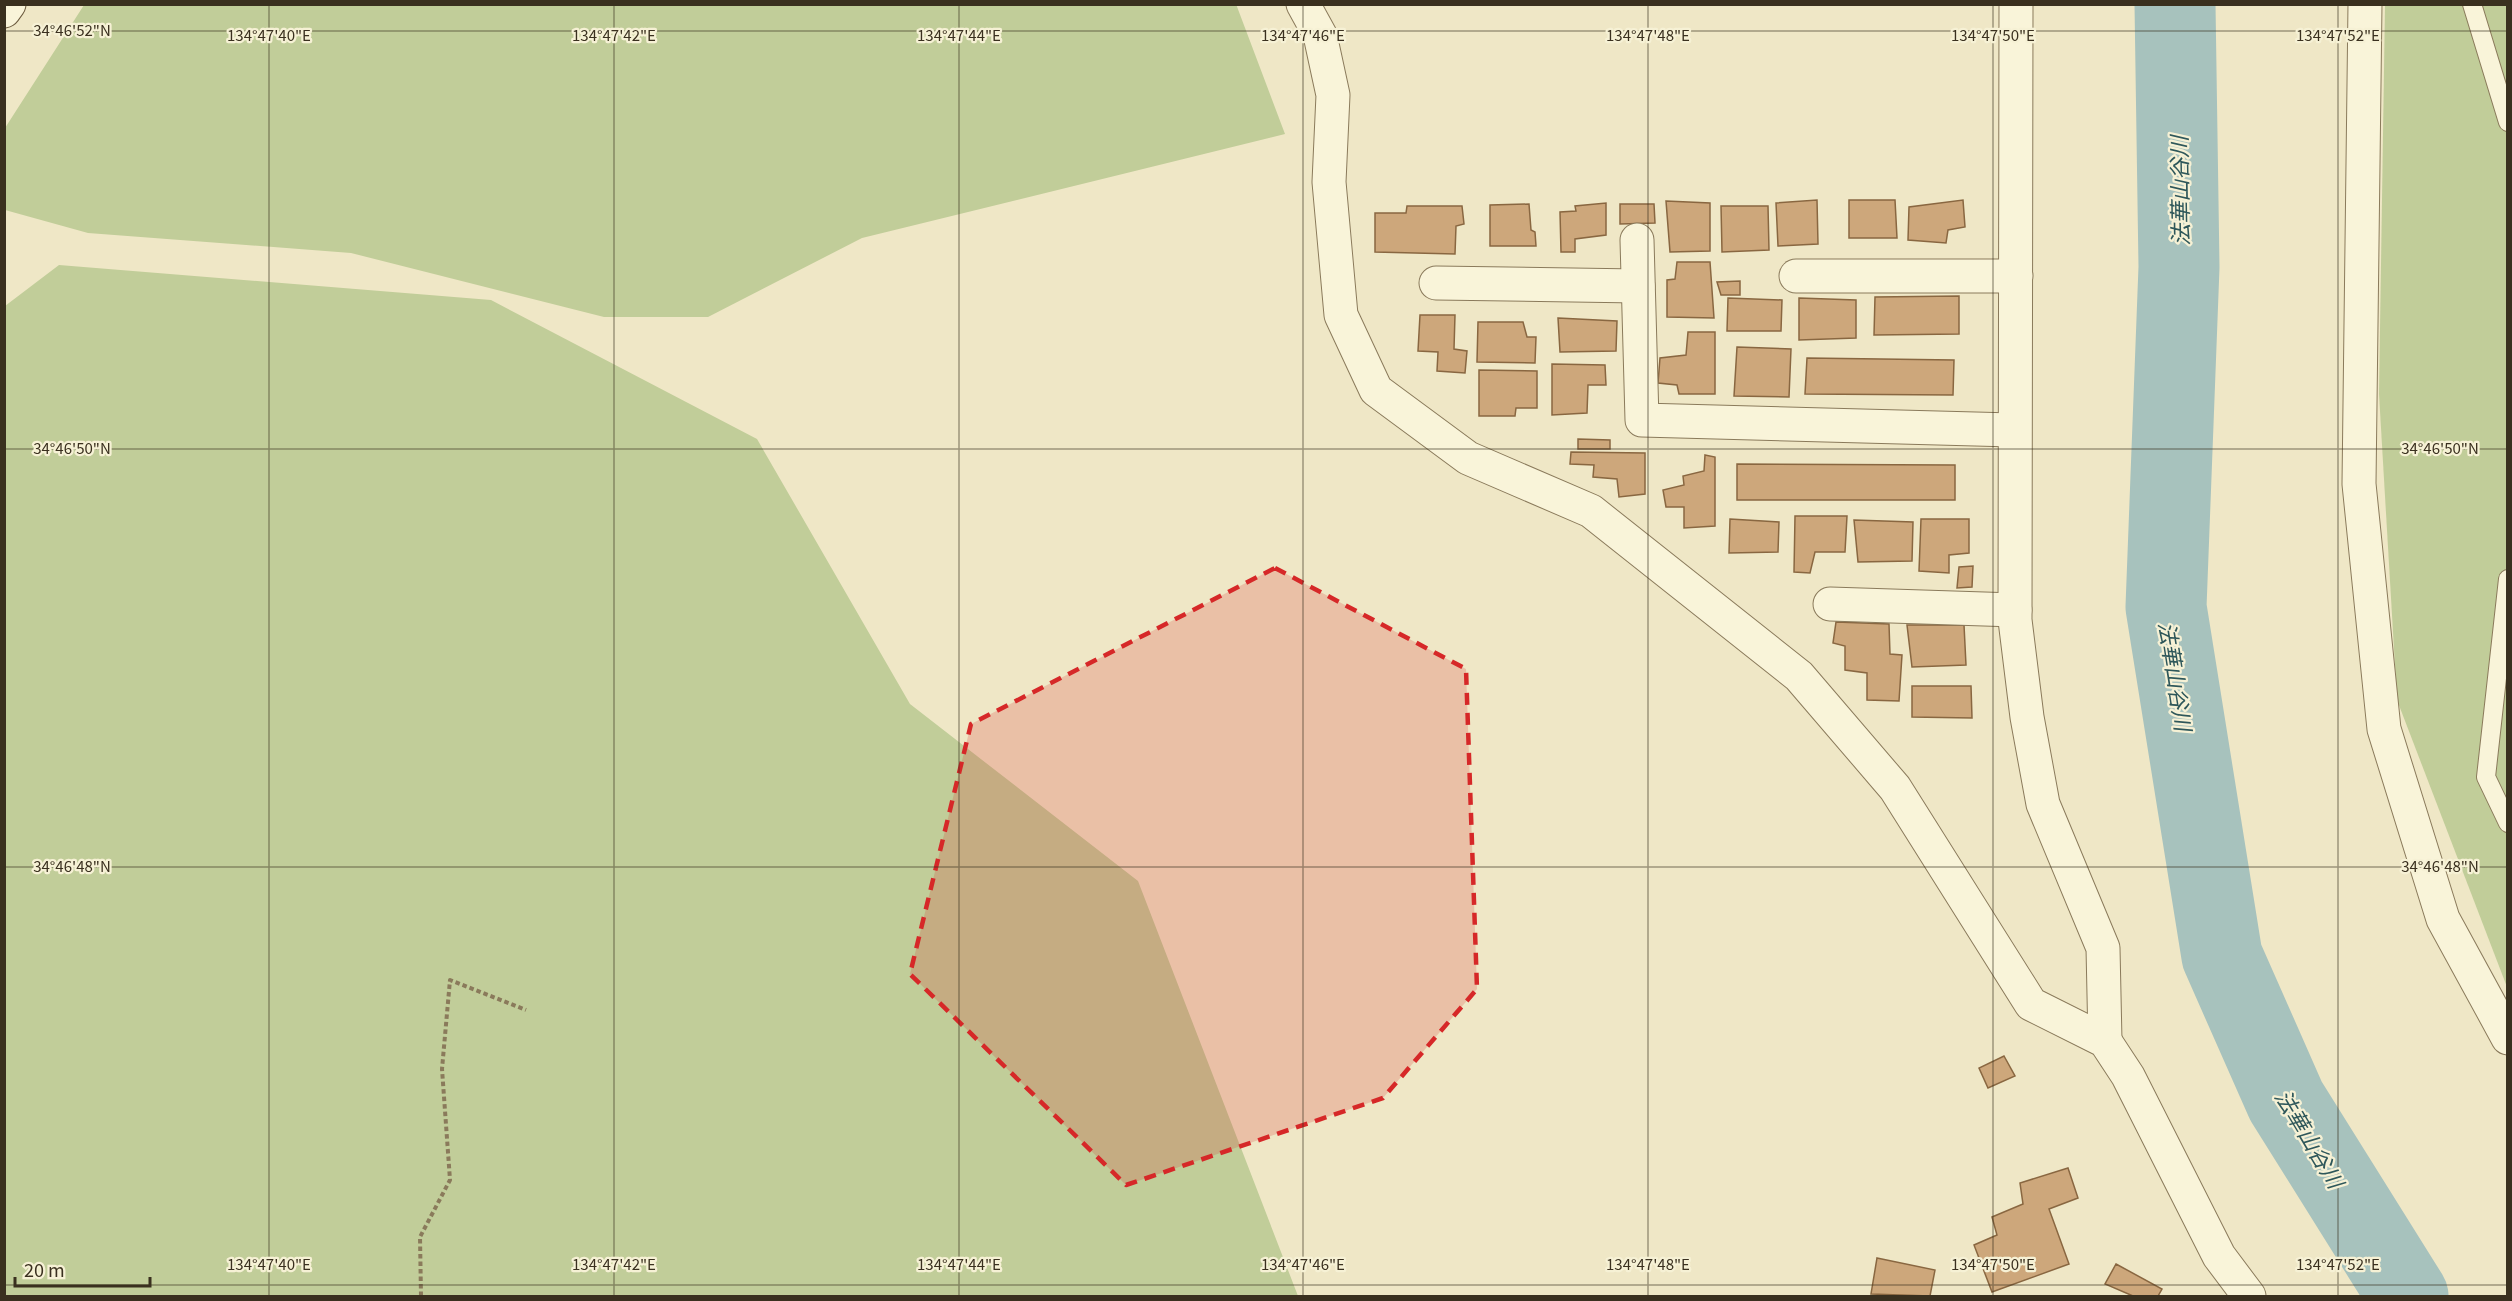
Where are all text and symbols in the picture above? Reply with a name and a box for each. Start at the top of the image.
text: 34°46'52"N [33,19,111,40]
text: 134°47'40"E [227,24,311,45]
text: 134°47'42"E [572,24,656,45]
text: 134°47'44"E [917,24,1001,45]
text: 134°47'46"E [1261,24,1345,45]
text: 134°47'48"E [1606,24,1690,45]
text: 134°47'50"E [1951,24,2035,45]
text: 134°47'52"E [2296,24,2380,45]
water label: 法華山谷川 [2161,134,2195,246]
text: 34°46'50"N [33,437,111,458]
text: 34°46'50"N [2401,437,2479,458]
water label: 法華山谷川 [2153,619,2202,735]
text: 34°46'48"N [33,855,111,876]
text: 34°46'48"N [2401,855,2479,876]
water label: 法華山谷川 [2269,1083,2354,1195]
scale bar [15,1250,150,1288]
text: 134°47'40"E [227,1253,311,1274]
text: 134°47'42"E [572,1253,656,1274]
text: 134°47'44"E [917,1253,1001,1274]
text: 134°47'46"E [1261,1253,1345,1274]
text: 134°47'48"E [1606,1253,1690,1274]
text: 134°47'50"E [1951,1253,2035,1274]
text: 134°47'52"E [2296,1253,2380,1274]
text: 20 m [24,1256,65,1282]

